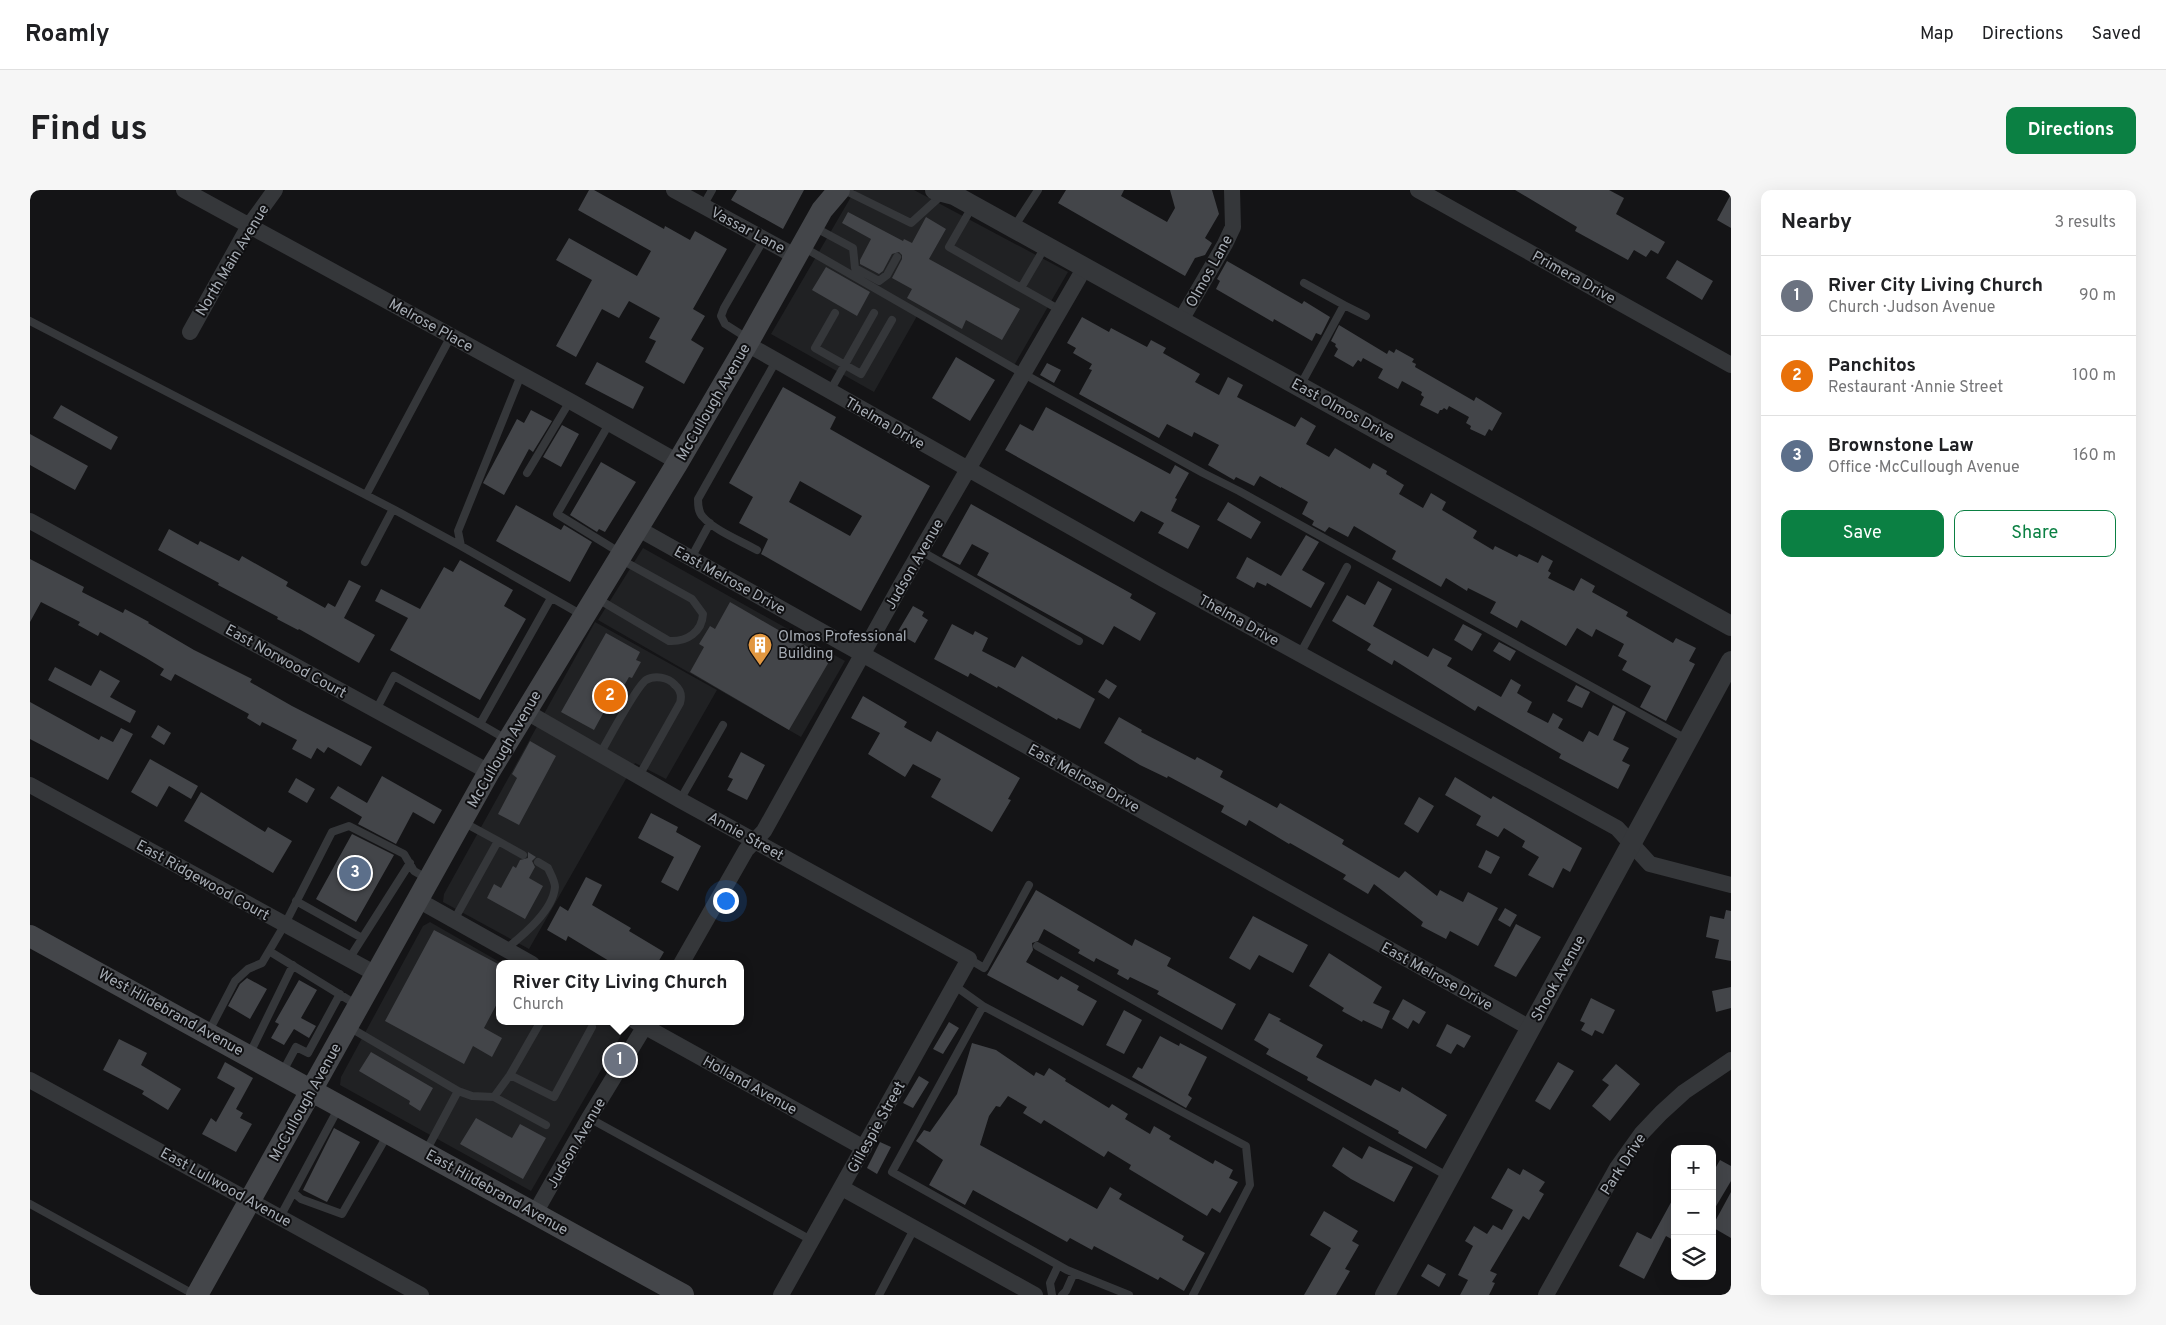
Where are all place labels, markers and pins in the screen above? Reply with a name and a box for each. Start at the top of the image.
place label: Olmos Professional Building [778,628,907,664]
building icon: Olmos Professional Building [747,632,773,666]
pin: 2 [594,677,626,715]
pin: 3 [339,854,371,892]
pin: 1 [604,1041,636,1079]

